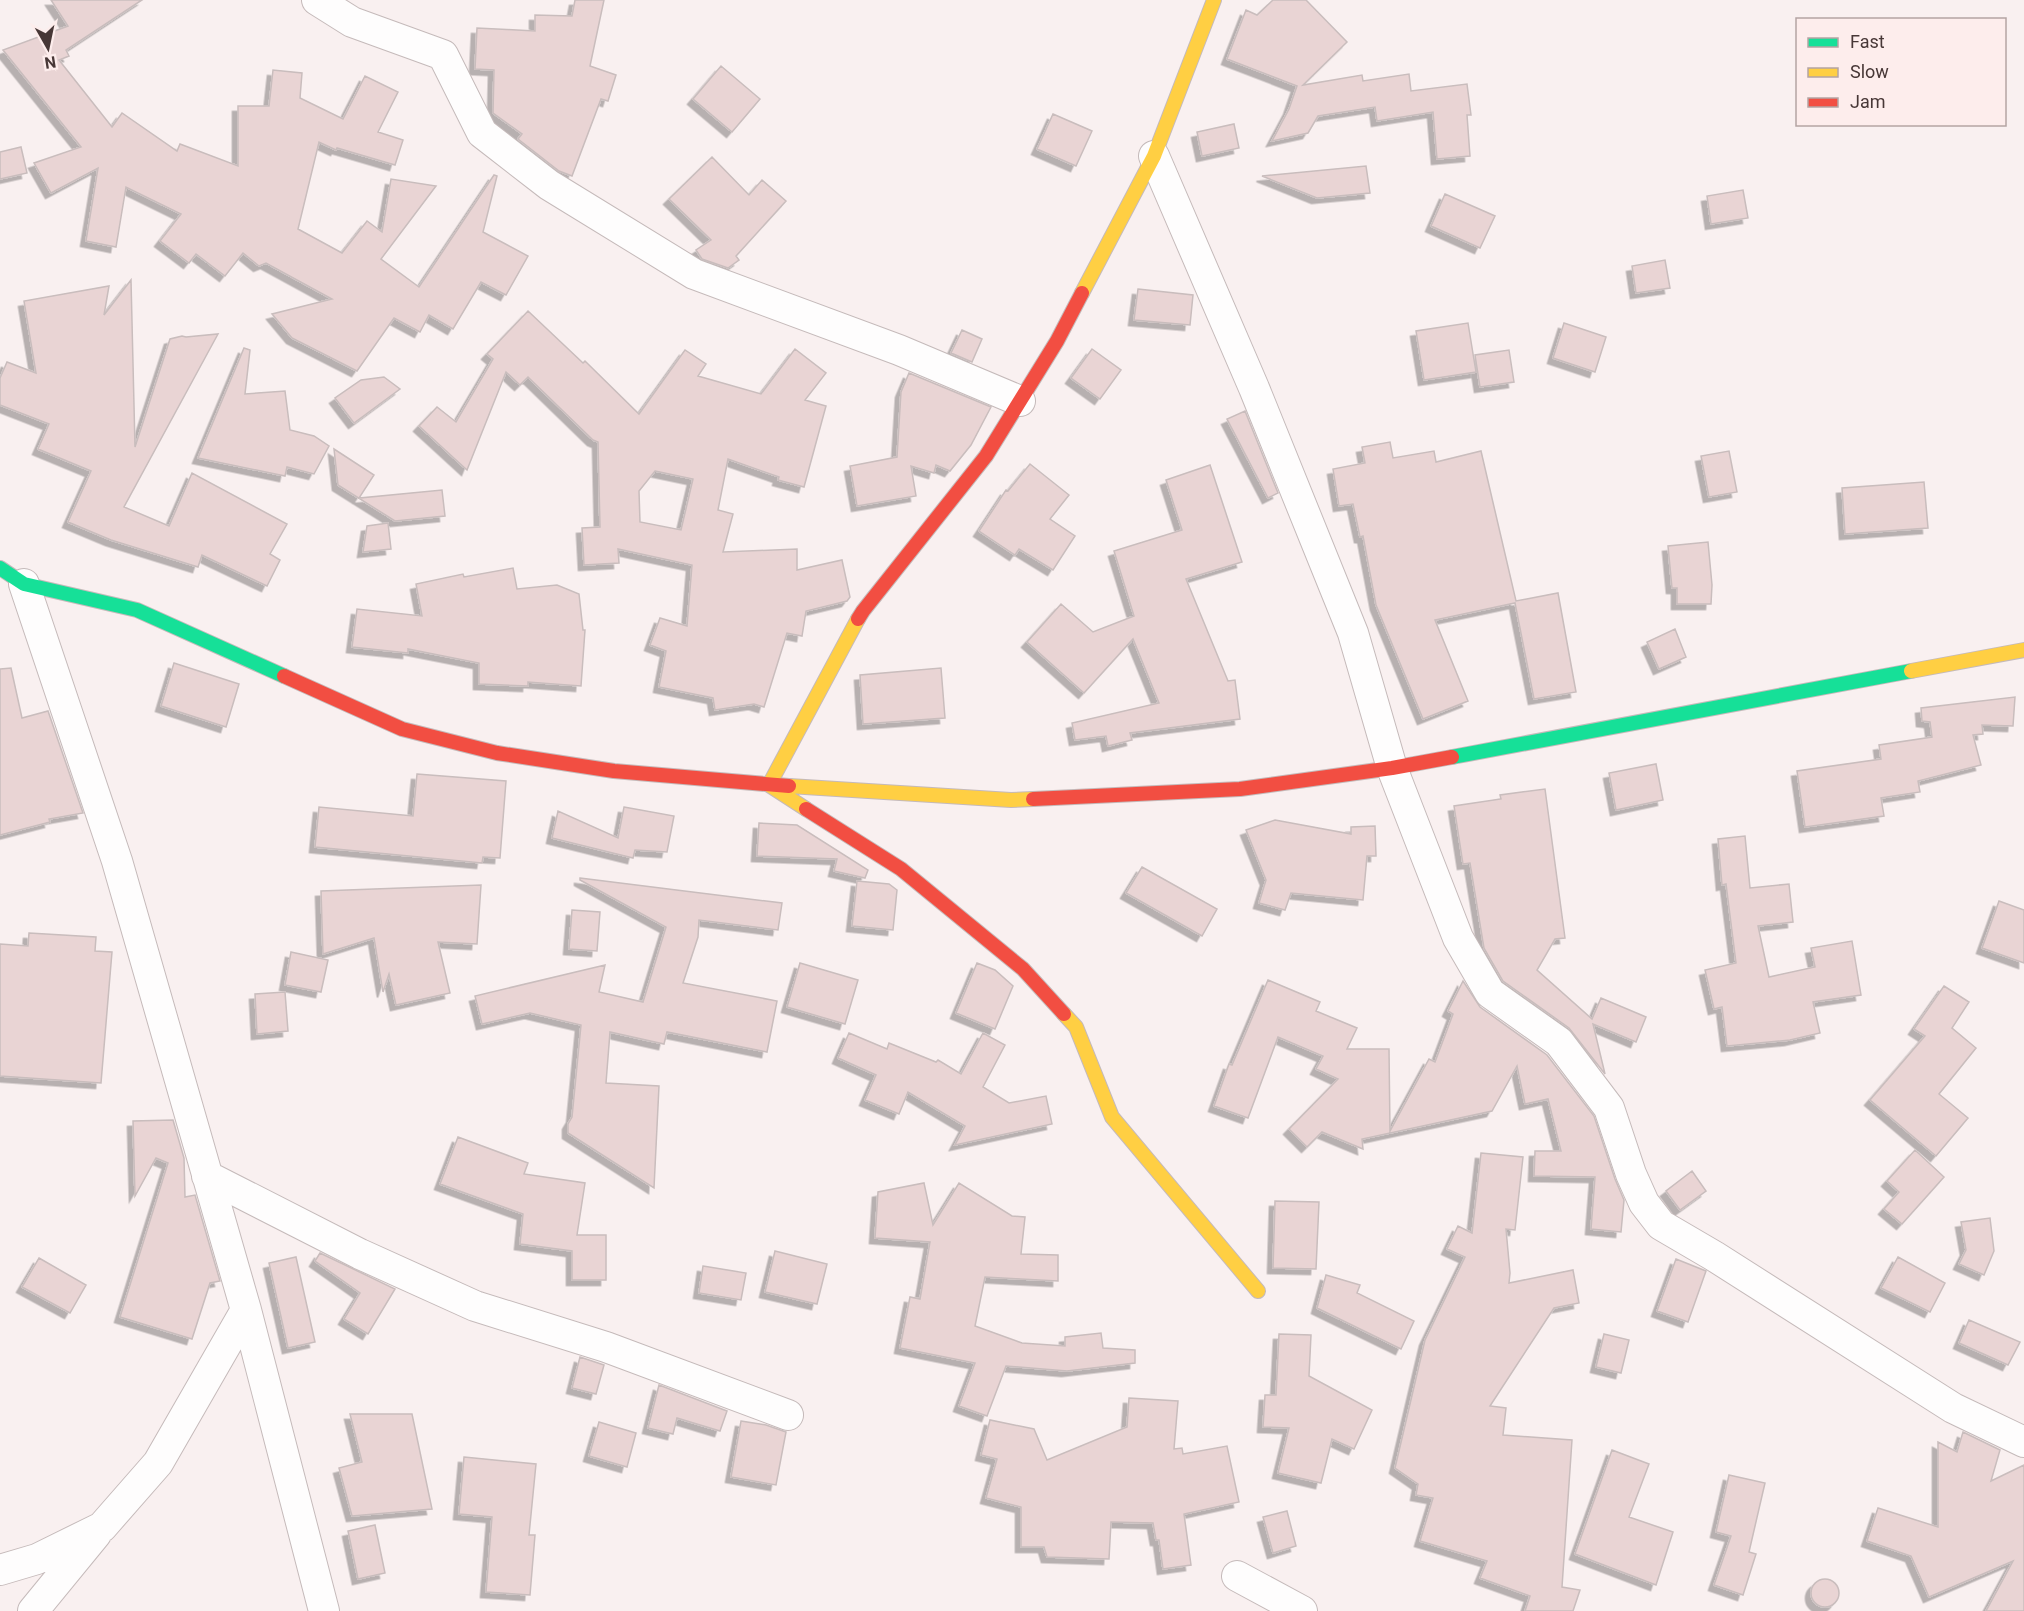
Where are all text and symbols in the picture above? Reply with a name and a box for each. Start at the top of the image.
north arrow [18,18,78,78]
legend [1796,18,2006,126]
text: Fast [1850,31,1885,52]
text: N [43,52,57,73]
text: Slow [1850,61,1889,82]
text: Jam [1850,91,1886,112]

